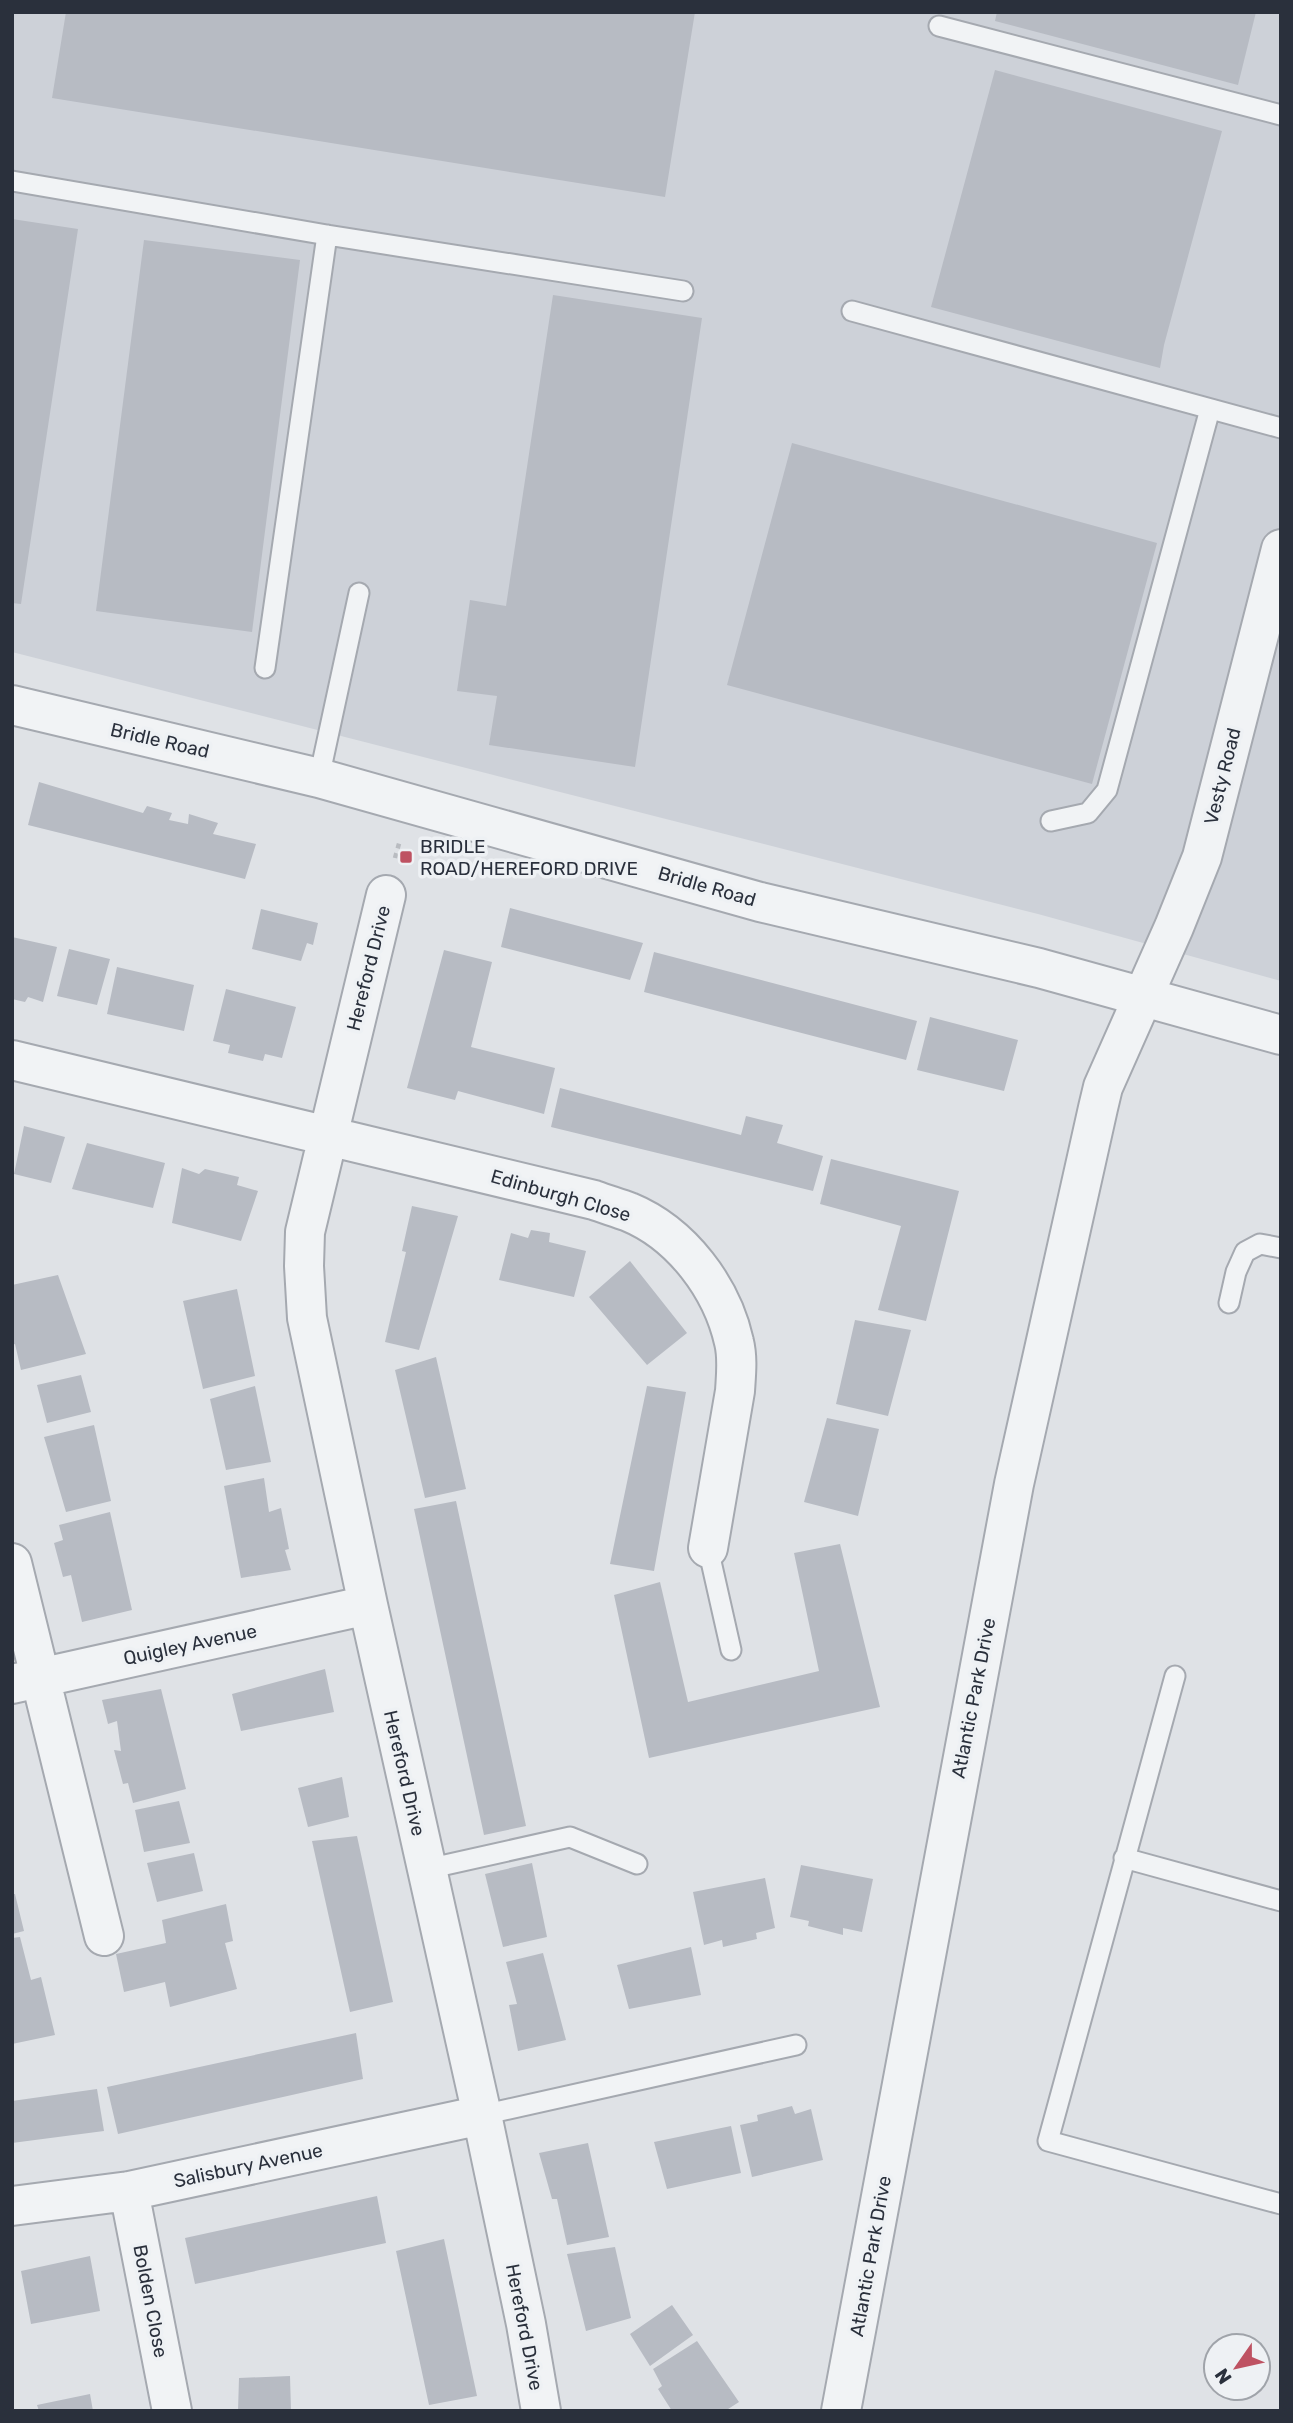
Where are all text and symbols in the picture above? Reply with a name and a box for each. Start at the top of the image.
street label: Bridle Road [108,718,212,763]
street label: Vesty Road [1199,725,1246,827]
place label: BRIDLE ROAD/HEREFORD DRIVE [420,835,638,880]
marker: BRIDLE ROAD/HEREFORD DRIVE [398,849,414,865]
street label: Bridle Road [655,862,758,911]
street label: Hereford Drive [342,903,395,1033]
street label: Edinburgh Close [488,1164,634,1226]
street label: Atlantic Park Drive [947,1616,1000,1780]
street label: Quigley Avenue [121,1619,259,1670]
street label: Hereford Drive [379,1708,430,1838]
street label: Salisbury Avenue [171,2138,325,2193]
street label: Atlantic Park Drive [845,2174,896,2338]
street label: Bolden Close [128,2243,173,2360]
street label: Hereford Drive [501,2262,548,2392]
north arrow [1202,2332,1272,2402]
text: N [1210,2364,1237,2388]

